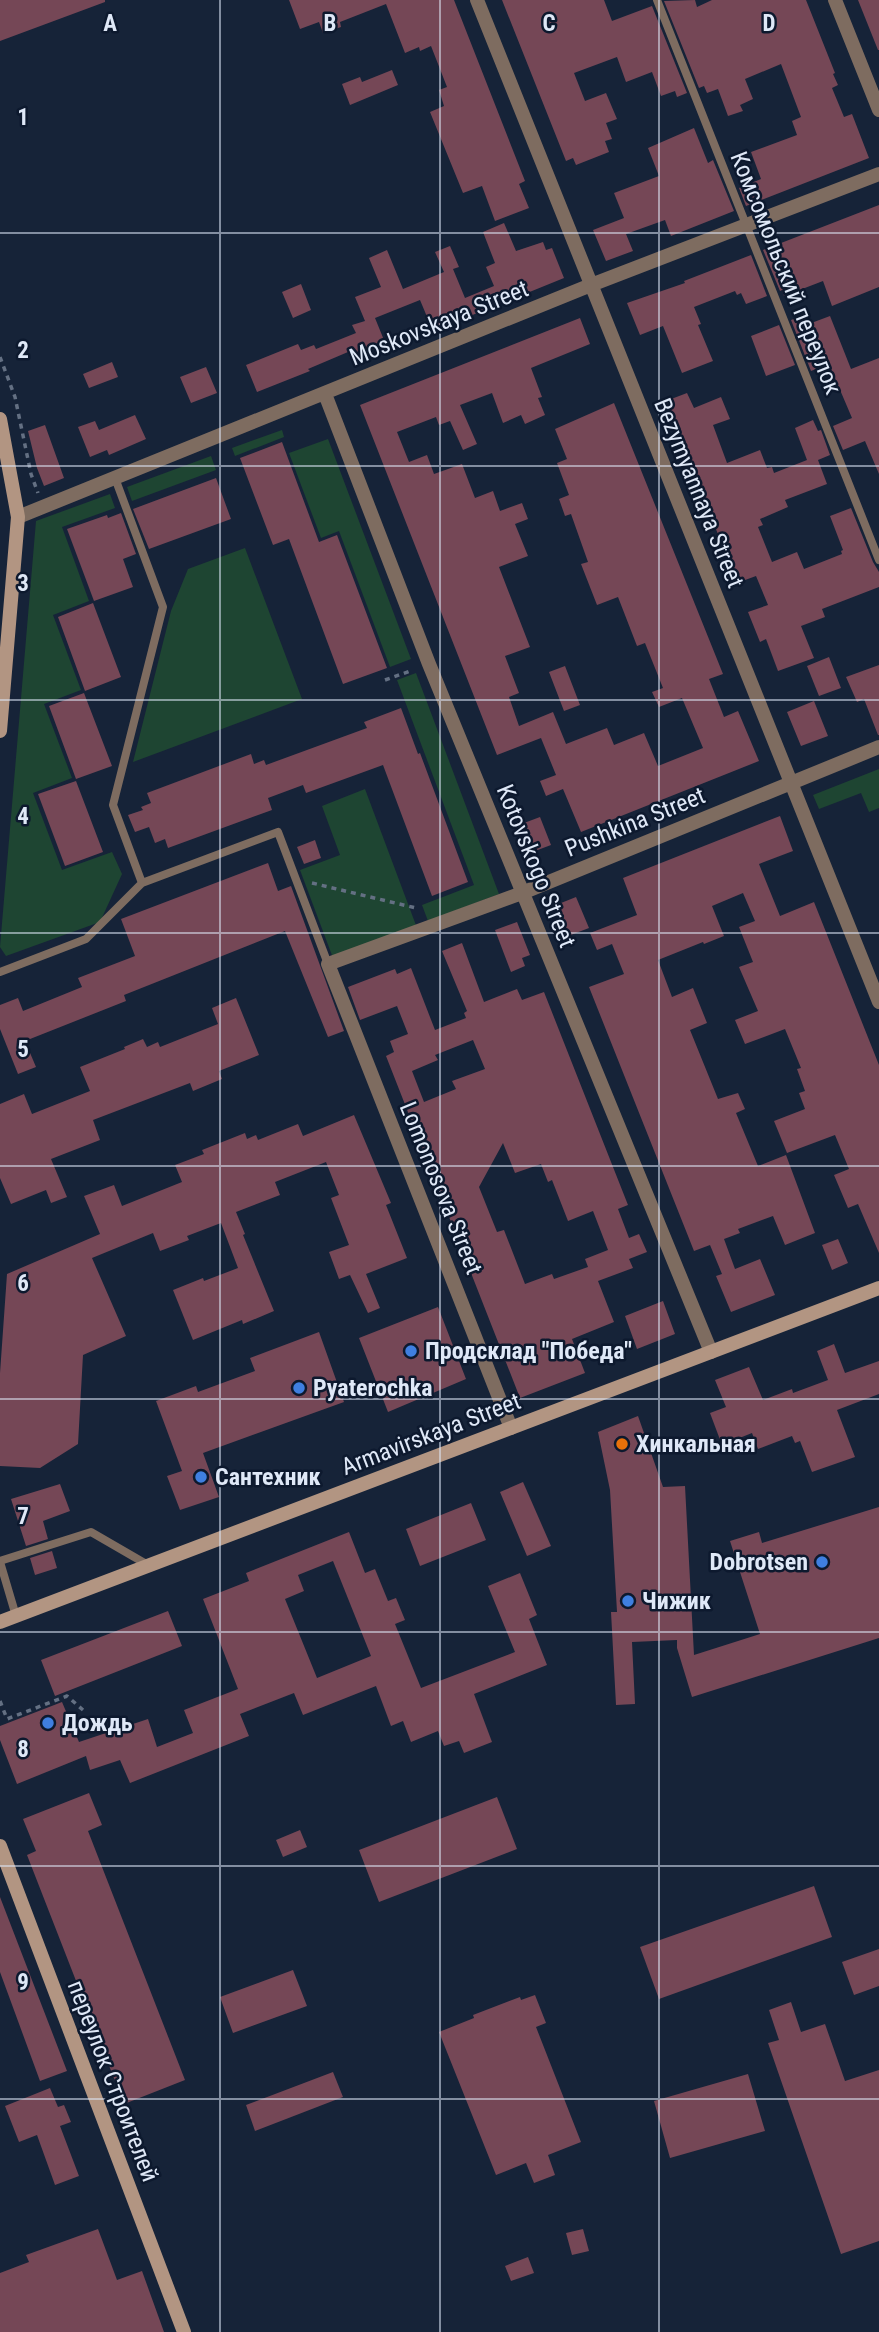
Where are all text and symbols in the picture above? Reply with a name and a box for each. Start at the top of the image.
text: A [103,10,117,37]
text: B [324,10,336,37]
text: C [542,10,556,37]
text: D [763,10,776,37]
text: 1 [17,104,29,131]
street label: Комсомольский переулок [724,148,848,399]
street label: Moskovskaya Street [346,274,532,372]
text: 2 [17,337,29,364]
street label: Bezymyannaya Street [648,394,750,592]
text: 3 [17,570,29,597]
street label: Kotovskogo Street [491,780,581,952]
street label: Pushkina Street [561,781,709,863]
text: 4 [17,803,29,830]
text: 5 [17,1036,29,1063]
street label: Lomonosova Street [394,1098,488,1278]
text: 6 [17,1270,29,1297]
place label: Продсклад "Победа" [425,1337,632,1365]
marker: Продсклад "Победа" [403,1343,419,1359]
place label: Pyaterochka [313,1374,433,1402]
marker: Pyaterochka [291,1380,307,1396]
street label: Armavirskaya Street [337,1387,525,1481]
place label: Хинкальная [636,1430,756,1458]
marker: Хинкальная [614,1436,630,1452]
place label: Сантехник [215,1463,321,1491]
marker: Сантехник [193,1469,209,1485]
text: 7 [17,1503,29,1530]
place label: Dobrotsen [710,1548,808,1576]
marker: Dobrotsen [814,1554,830,1570]
place label: Чижик [642,1587,711,1615]
marker: Чижик [620,1593,636,1609]
place label: Дождь [62,1709,133,1737]
marker: Дождь [40,1715,56,1731]
text: 8 [17,1736,29,1763]
text: 9 [17,1969,29,1996]
street label: переулок Строителей [62,1976,164,2186]

